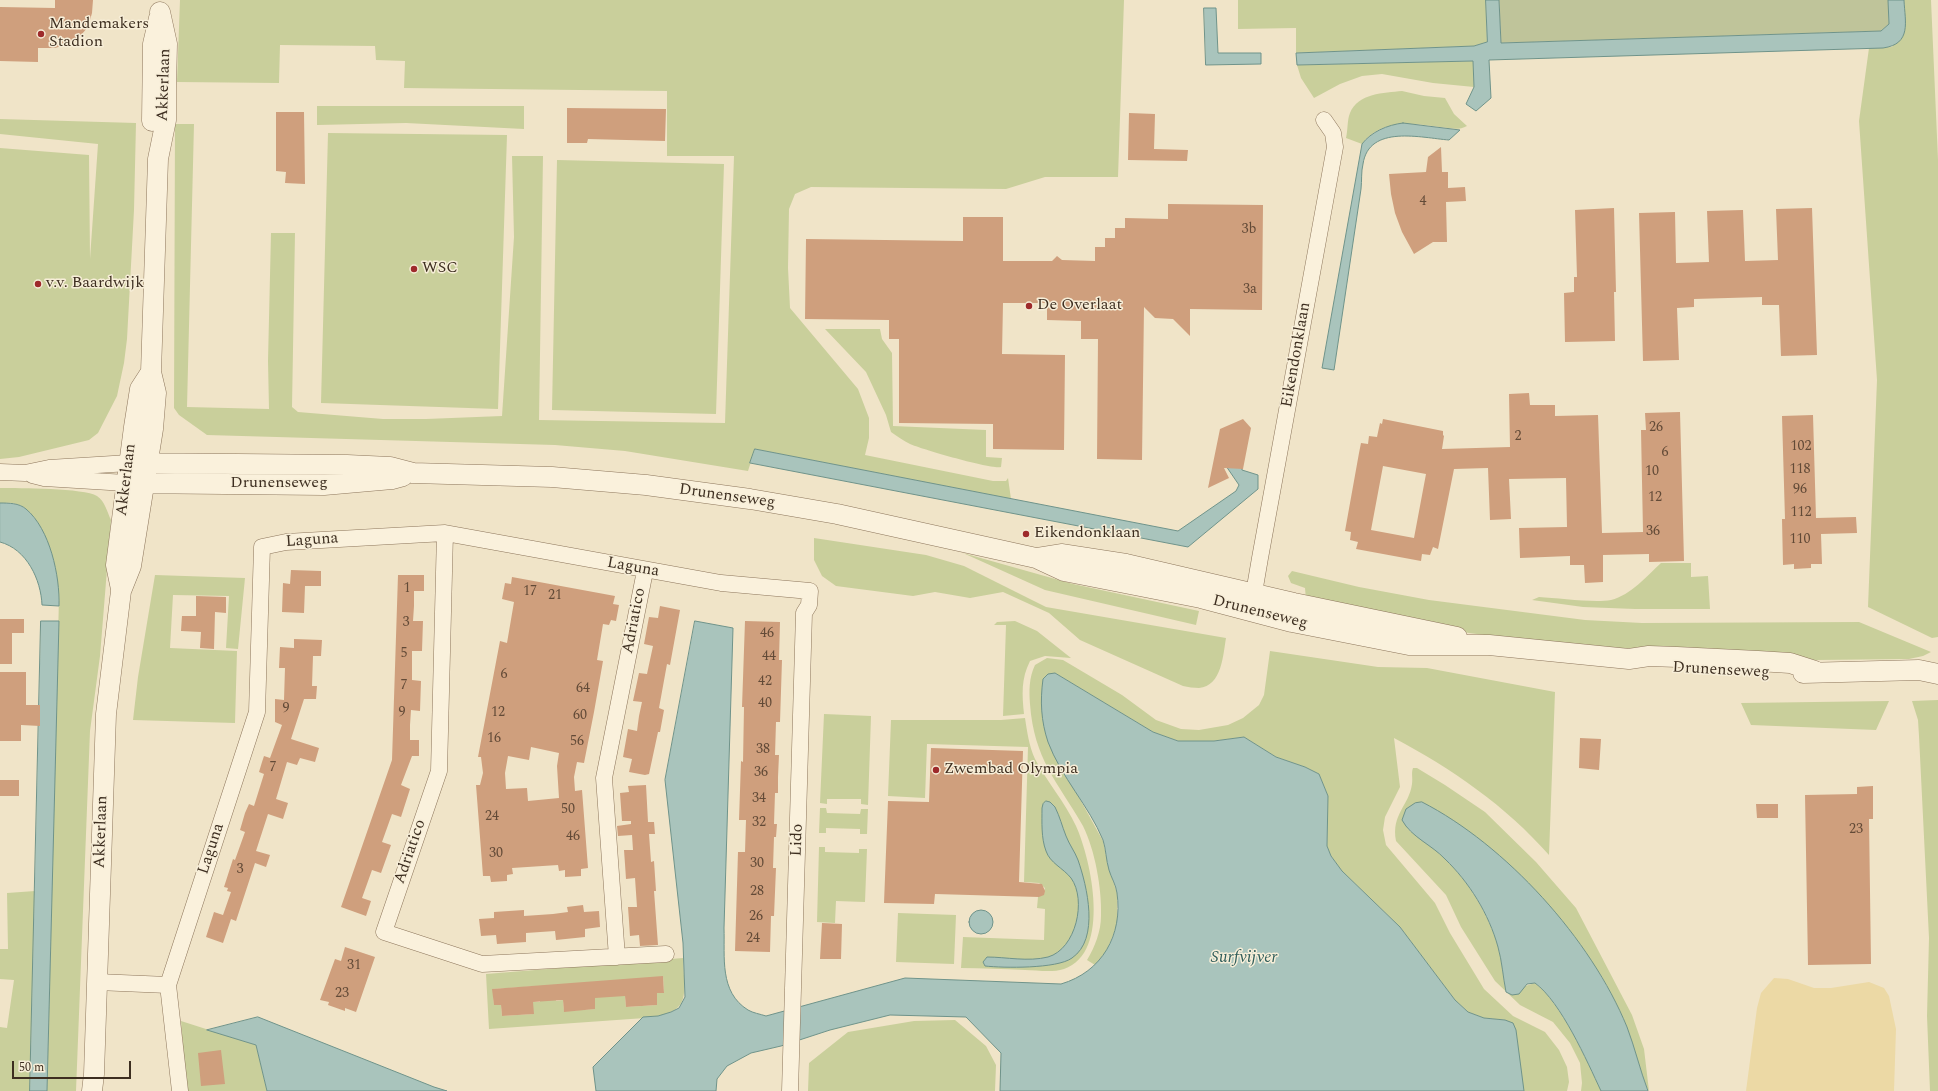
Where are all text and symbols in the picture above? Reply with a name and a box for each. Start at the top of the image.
place label: Mandemakers Stadion [49,15,149,53]
marker: Mandemakers Stadion [36,29,46,39]
street label: Akkerlaan [154,48,176,122]
house number: 4 [1420,194,1426,210]
house number: 3b [1242,222,1256,238]
place label: WSC [422,259,458,279]
marker: WSC [409,264,419,274]
place label: v.v. Baardwijk [46,274,144,294]
marker: v.v. Baardwijk [33,279,43,289]
house number: 3a [1243,282,1257,298]
place label: De Overlaat [1037,296,1122,316]
marker: De Overlaat [1024,301,1034,311]
street label: Eikendonklaan [1278,301,1316,409]
house number: 26 [1649,420,1663,436]
house number: 2 [1515,429,1521,445]
house number: 102 [1791,439,1811,455]
street label: Akkerlaan [113,443,141,517]
house number: 6 [1662,445,1668,461]
house number: 118 [1790,462,1810,478]
house number: 10 [1645,464,1659,480]
street label: Drunenseweg [230,474,328,494]
street label: Drunenseweg [677,481,777,513]
house number: 96 [1793,482,1807,498]
house number: 12 [1648,490,1662,506]
house number: 112 [1791,505,1811,521]
place label: Eikendonklaan [1034,524,1140,544]
house number: 36 [1646,524,1660,540]
marker: Eikendonklaan [1021,529,1031,539]
street label: Laguna [285,530,339,552]
house number: 110 [1790,532,1810,548]
street label: Laguna [605,554,661,582]
house number: 1 [404,581,410,597]
house number: 17 [523,584,537,600]
street label: Adriatico [619,586,651,656]
house number: 21 [548,588,562,604]
street label: Drunenseweg [1210,592,1310,634]
house number: 3 [403,615,409,631]
house number: 46 [760,626,774,642]
house number: 5 [401,646,407,662]
house number: 44 [762,649,776,665]
street label: Drunenseweg [1672,659,1770,683]
house number: 6 [501,667,507,683]
house number: 42 [758,674,772,690]
house number: 7 [401,678,407,694]
house number: 64 [576,681,590,697]
house number: 40 [758,696,772,712]
house number: 9 [283,701,289,717]
house number: 9 [399,705,405,721]
house number: 12 [491,705,505,721]
house number: 60 [573,708,587,724]
house number: 16 [487,731,501,747]
house number: 56 [570,734,584,750]
house number: 38 [756,742,770,758]
house number: 7 [270,760,276,776]
place label: Zwembad Olympia [944,760,1078,780]
house number: 36 [754,765,768,781]
marker: Zwembad Olympia [931,765,941,775]
house number: 34 [752,791,766,807]
street label: Akkerlaan [91,795,113,869]
house number: 50 [561,802,575,818]
house number: 24 [485,809,499,825]
house number: 32 [752,815,766,831]
street label: Adriatico [391,817,431,887]
street label: Laguna [195,821,229,877]
house number: 23 [1849,822,1863,838]
street label: Lido [788,823,808,857]
house number: 46 [566,829,580,845]
house number: 30 [489,846,503,862]
house number: 30 [750,856,764,872]
house number: 3 [237,862,243,878]
house number: 28 [750,884,764,900]
house number: 26 [749,909,763,925]
house number: 24 [746,931,760,947]
water label: Surfvijver [1211,949,1277,969]
house number: 31 [347,958,361,974]
house number: 23 [335,986,349,1002]
scale bar [14,1053,133,1079]
text: 50 m [19,1058,44,1077]

